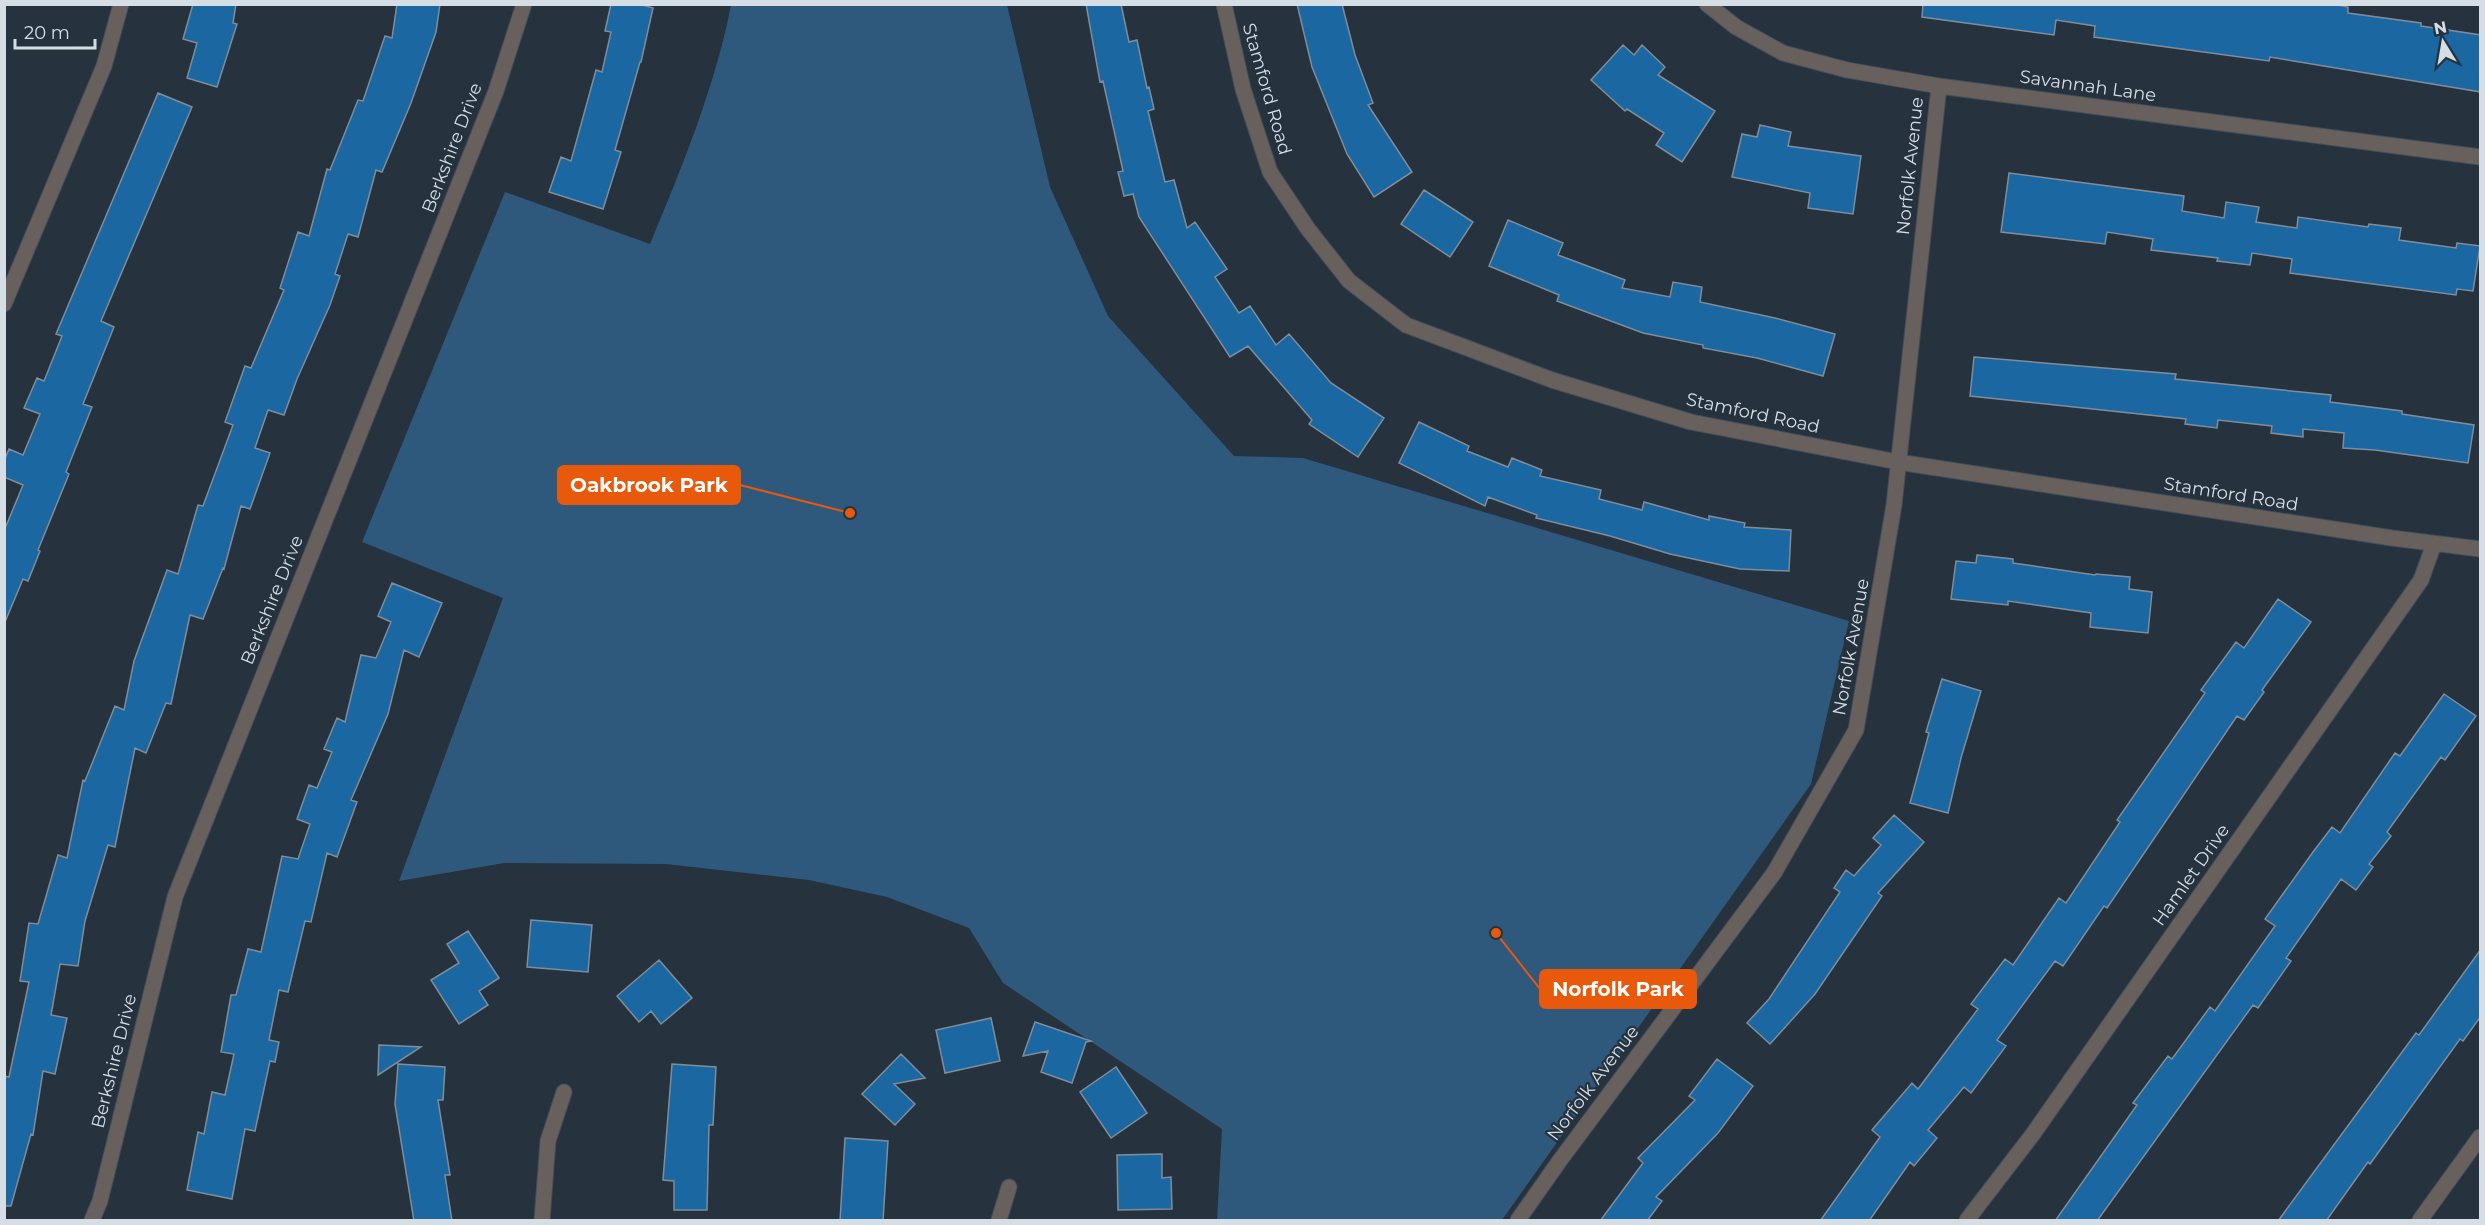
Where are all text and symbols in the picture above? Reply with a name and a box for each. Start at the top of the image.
scale bar [15,12,94,50]
north arrow [2413,12,2473,72]
text: N [2432,17,2448,38]
street label: Stamford Road [1238,21,1296,157]
text: 20 m [24,22,70,44]
street label: Savannah Lane [2018,66,2158,106]
street label: Berkshire Drive [417,80,487,216]
street label: Norfolk Avenue [1892,96,1928,236]
street label: Stamford Road [1684,388,1822,438]
callout: Oakbrook Park [558,466,740,504]
text: Oakbrook Park [570,473,729,497]
street label: Stamford Road [2162,473,2300,515]
street label: Berkshire Drive [236,532,308,668]
street label: Norfolk Avenue [1828,577,1874,717]
street label: Hamlet Drive [2148,820,2234,930]
callout: Norfolk Park [1540,970,1696,1008]
text: Norfolk Park [1552,977,1685,1001]
street label: Berkshire Drive [87,992,141,1130]
street label: Norfolk Avenue [1543,1021,1644,1145]

